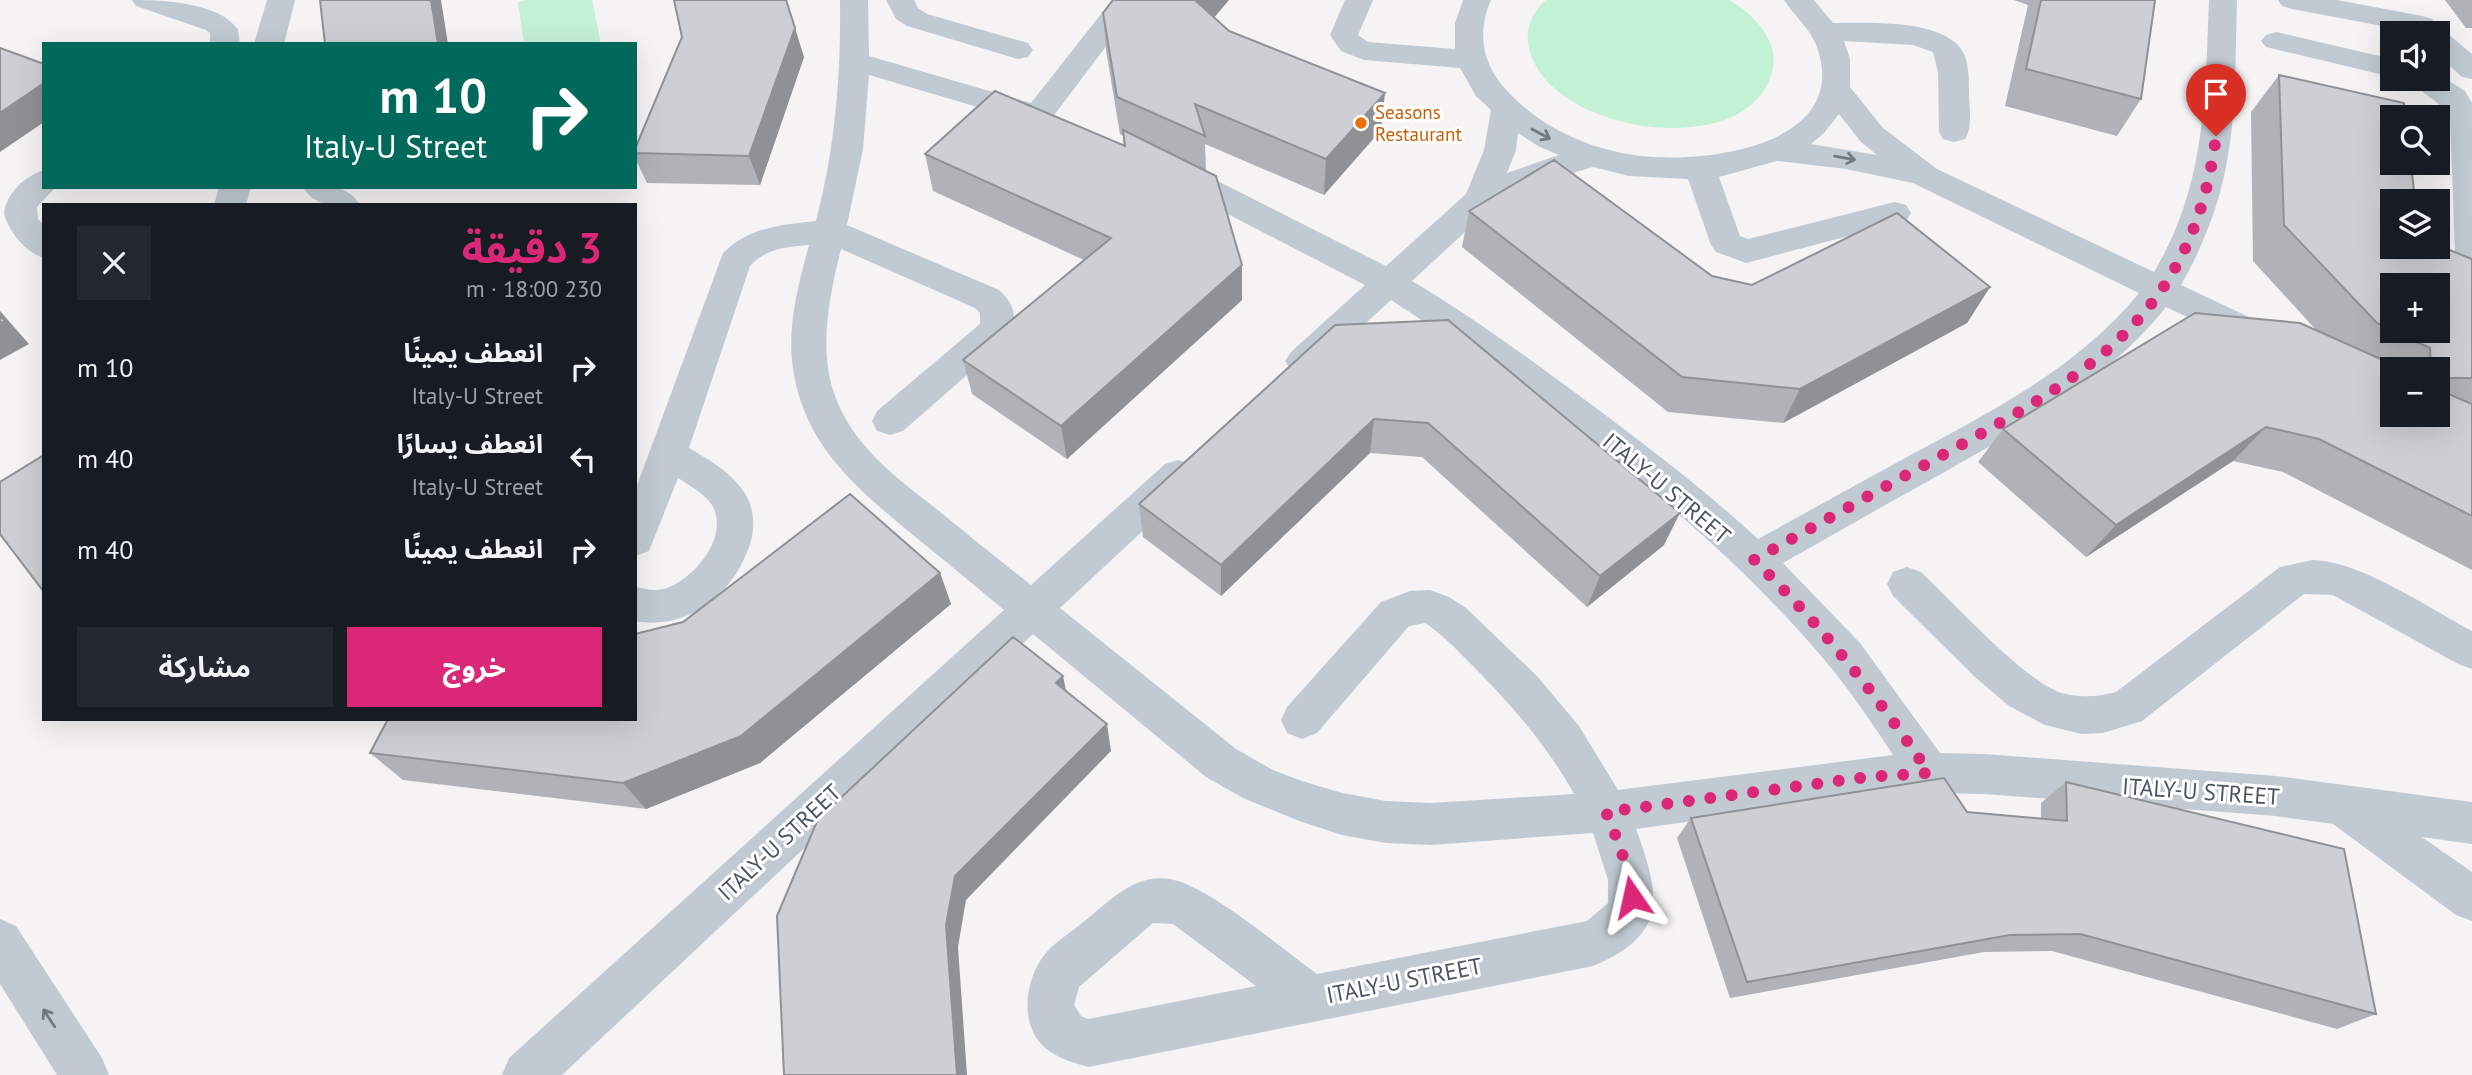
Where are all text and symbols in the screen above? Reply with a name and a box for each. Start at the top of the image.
map controls [2380,21,2450,427]
button: sound [2380,21,2450,91]
text: 10 m [380,63,487,127]
pin [2186,64,2246,136]
icon: right [511,70,602,161]
icon: arrive [2197,75,2235,113]
place label: Seasons Restaurant [1375,100,1462,146]
button: search [2380,105,2450,175]
marker: Seasons Restaurant [1353,115,1369,131]
text: Italy-U Street [304,125,487,167]
one-way arrow [1531,127,1551,141]
one-way arrow [1833,152,1856,165]
button: layers [2380,189,2450,259]
text: 3 دقيقة [462,220,602,275]
button: close [77,226,151,300]
button: + [2380,273,2450,343]
text: 230 m · 18:00 [466,274,602,303]
text: انعطف يمينًا [403,336,543,369]
icon: right [564,349,602,387]
text: 10 m [77,351,133,384]
button: − [2380,357,2450,427]
text: Italy-U Street [412,381,543,410]
street label: ITALY-U STREET [1597,426,1737,550]
text: انعطف يسارًا [397,427,543,460]
icon: left [564,440,602,478]
text: 40 m [77,442,133,475]
text: Italy-U Street [412,472,543,501]
icon: right [564,531,602,569]
text: انعطف يمينًا [403,532,543,565]
text: 40 m [77,533,133,566]
button: مشاركة [77,627,333,707]
button: خروج [347,627,602,707]
street label: ITALY-U STREET [2121,771,2281,811]
street label: ITALY-U STREET [711,777,847,906]
position arrow [1595,860,1669,934]
street label: ITALY-U STREET [1324,951,1484,1009]
one-way arrow [41,1008,55,1028]

